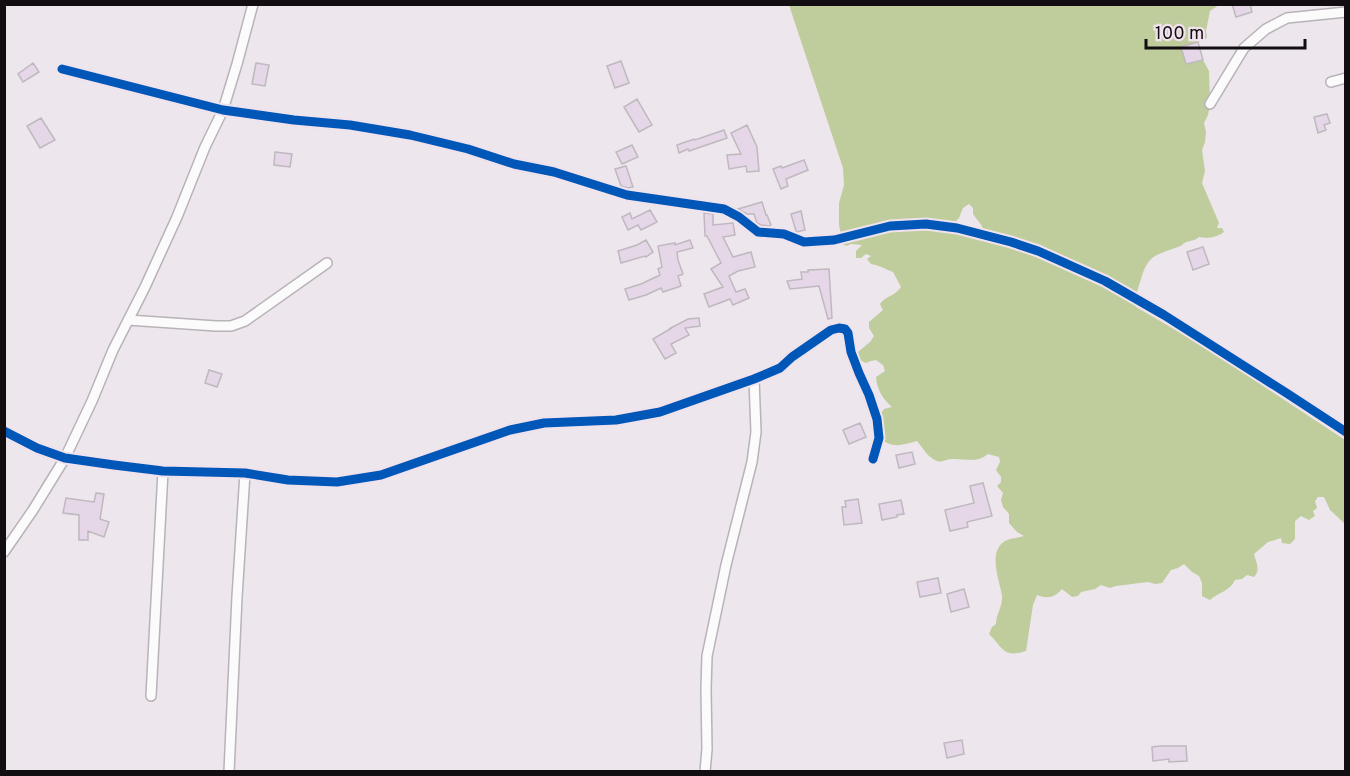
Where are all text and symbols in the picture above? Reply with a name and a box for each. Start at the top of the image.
scale bar [1146,12,1305,50]
text: 100 m [1155,23,1204,46]

